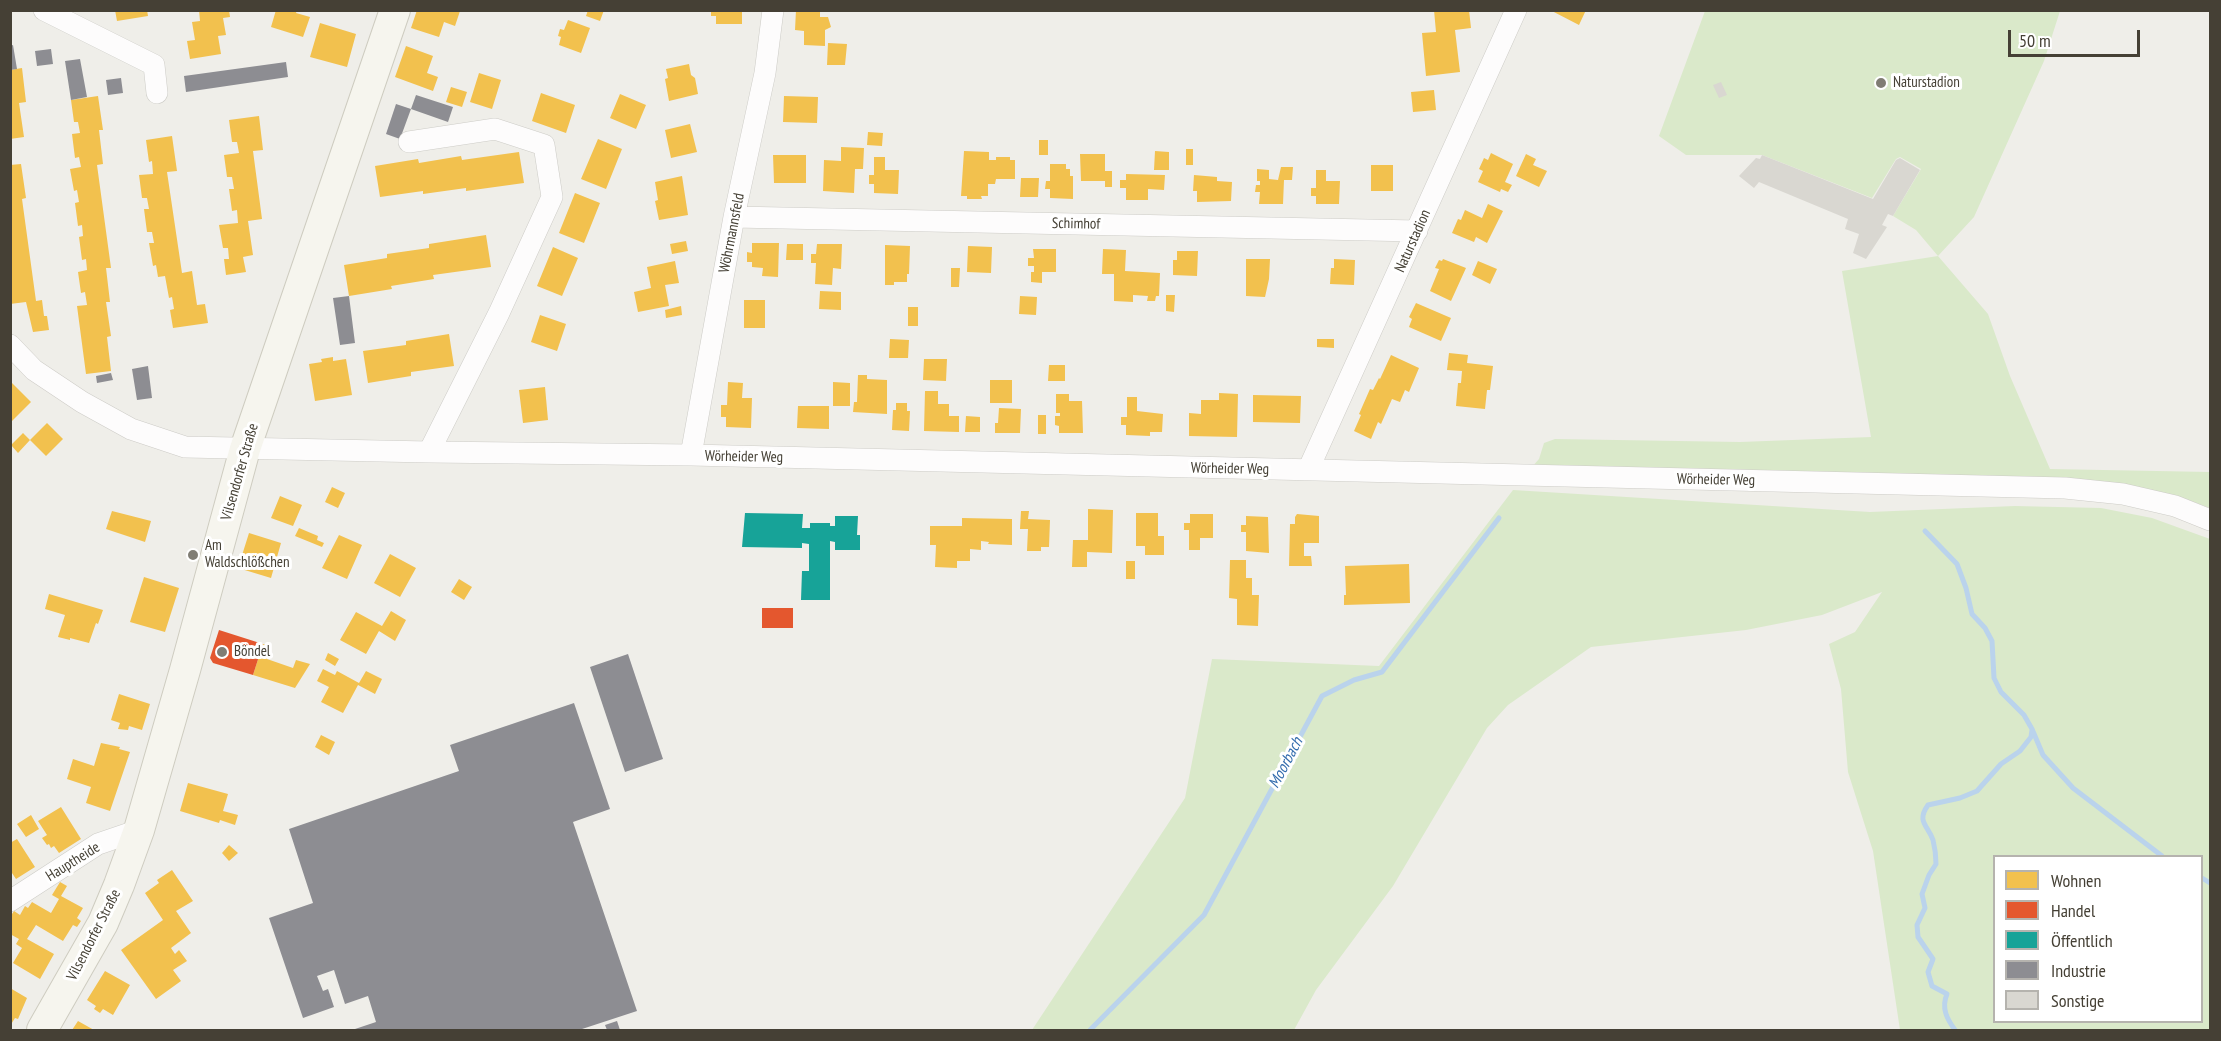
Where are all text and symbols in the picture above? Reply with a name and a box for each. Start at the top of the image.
scale bar [2011,18,2143,56]
text: 50 m [2019,29,2051,52]
place label: Naturstadion [1893,74,1960,92]
marker: Naturstadion [1874,76,1888,90]
street label: Wöhrmannsfeld [715,192,749,274]
street label: Naturstadion [1391,207,1435,275]
street label: Schimhof [1052,215,1100,233]
street label: Vilsendorfer Straße [218,421,262,523]
street label: Wörheider Weg [705,447,783,467]
street label: Wörheider Weg [1191,459,1269,479]
street label: Wörheider Weg [1677,470,1755,490]
place label: Am Waldschlößchen [205,537,290,572]
marker: Am Waldschlößchen [186,548,200,562]
place label: Böndel [234,643,270,661]
marker: Böndel [215,645,229,659]
water label: Moorbach [1265,734,1307,792]
street label: Hauptheide [43,838,103,886]
legend [1993,855,2203,1023]
text: Wohnen [2051,869,2101,892]
street label: Vilsendorfer Straße [63,886,125,984]
text: Handel [2051,899,2095,922]
text: Öffentlich [2051,929,2113,952]
text: Industrie [2051,959,2106,982]
text: Sonstige [2051,989,2105,1012]

